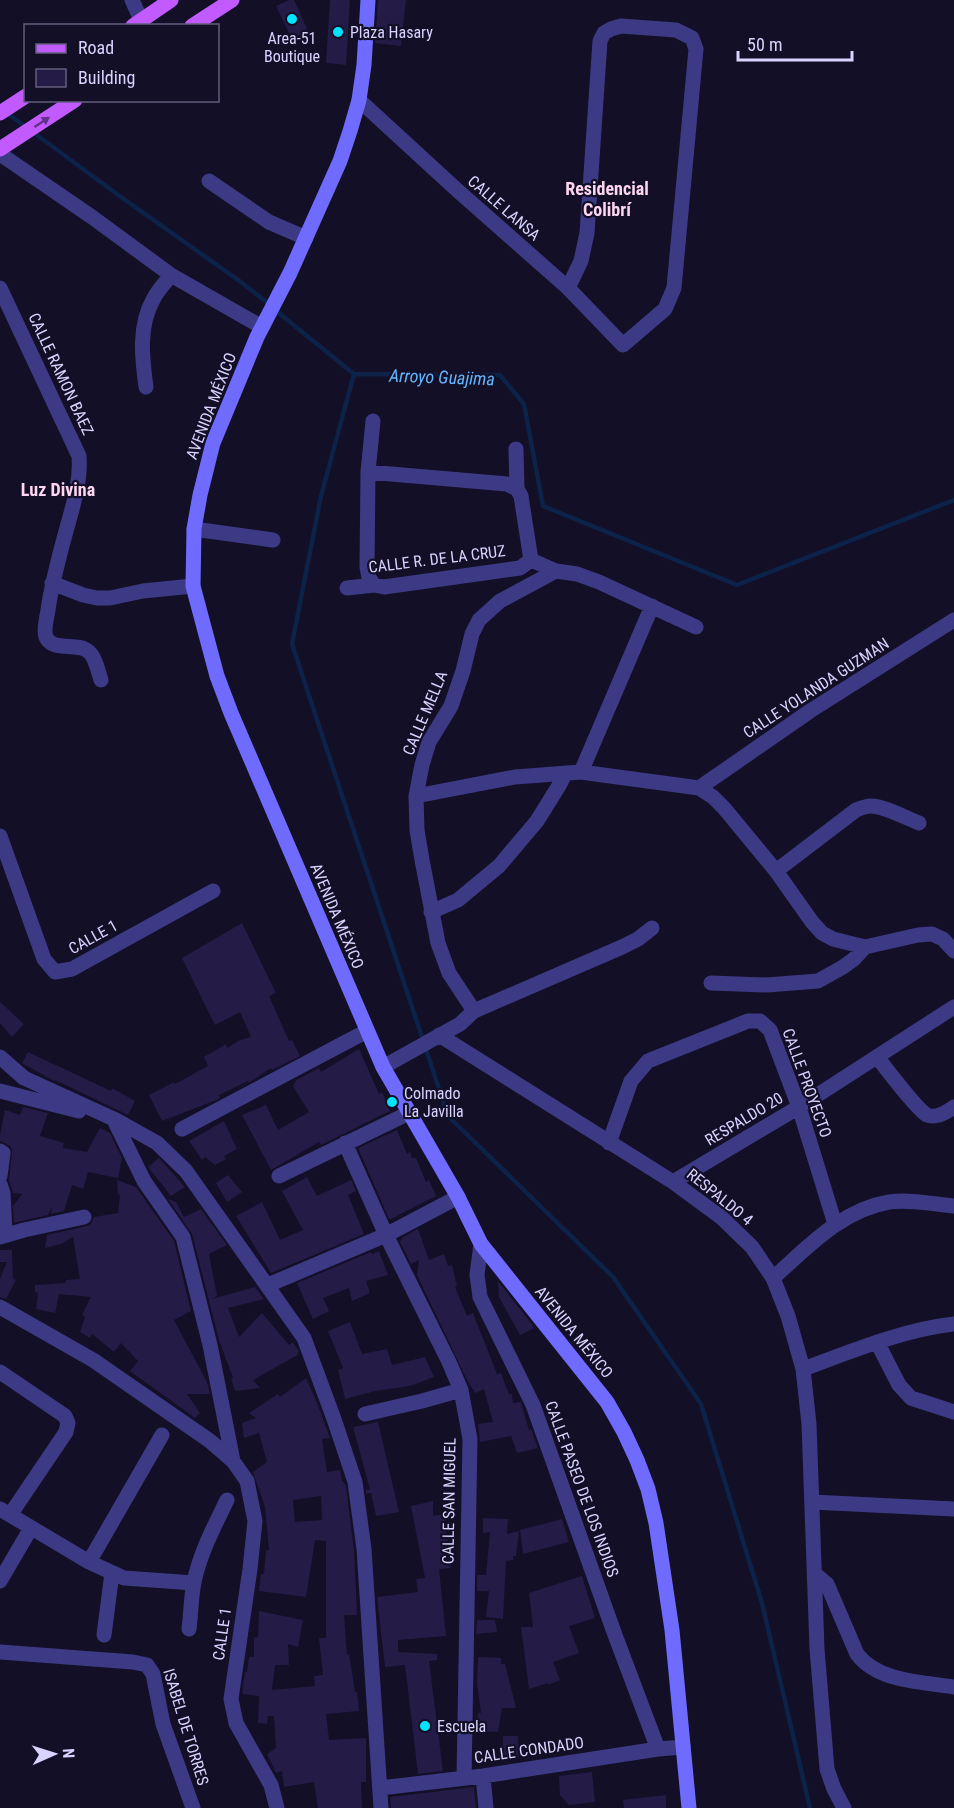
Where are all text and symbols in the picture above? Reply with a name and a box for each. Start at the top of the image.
marker: Area-51 Boutique [285,12,299,26]
place label: Plaza Hasary [350,23,433,42]
legend [24,24,219,102]
scale bar [738,24,852,62]
marker: Plaza Hasary [331,25,345,39]
place label: Area-51 Boutique [264,29,320,66]
text: 50 m [747,34,782,55]
text: Road [78,37,114,58]
text: Building [78,67,135,88]
one-way arrow [34,117,50,128]
street label: CALLE LANSA [464,171,544,245]
district label: Residencial Colibrí [565,178,649,220]
street label: CALLE RAMON BAEZ [24,310,98,438]
street label: AVENIDA MÉXICO [182,350,240,462]
water label: Arroyo Guajima [388,365,495,389]
district label: Luz Divina [21,479,95,500]
street label: CALLE R. DE LA CRUZ [367,541,507,577]
street label: CALLE YOLANDA GUZMAN [740,634,892,742]
street label: CALLE MELLA [399,668,451,758]
street label: AVENIDA MÉXICO [306,860,368,972]
street label: CALLE 1 [65,916,121,958]
street label: CALLE PROYECTO [778,1026,836,1140]
place label: Colmado La Javilla [404,1084,464,1121]
street label: RESPALDO 20 [702,1088,786,1150]
marker: Colmado La Javilla [385,1095,399,1109]
street label: RESPALDO 4 [683,1165,757,1230]
street label: AVENIDA MÉXICO [531,1282,617,1382]
street label: CALLE PASEO DE LOS INDIOS [541,1398,623,1580]
street label: CALLE SAN MIGUEL [438,1437,460,1564]
street label: CALLE 1 [209,1606,235,1662]
street label: ISABEL DE TORRES [159,1666,213,1788]
place label: Escuela [437,1717,486,1736]
marker: Escuela [418,1719,432,1733]
north arrow [24,1724,84,1784]
street label: CALLE CONDADO [473,1733,585,1767]
text: N [59,1748,78,1759]

